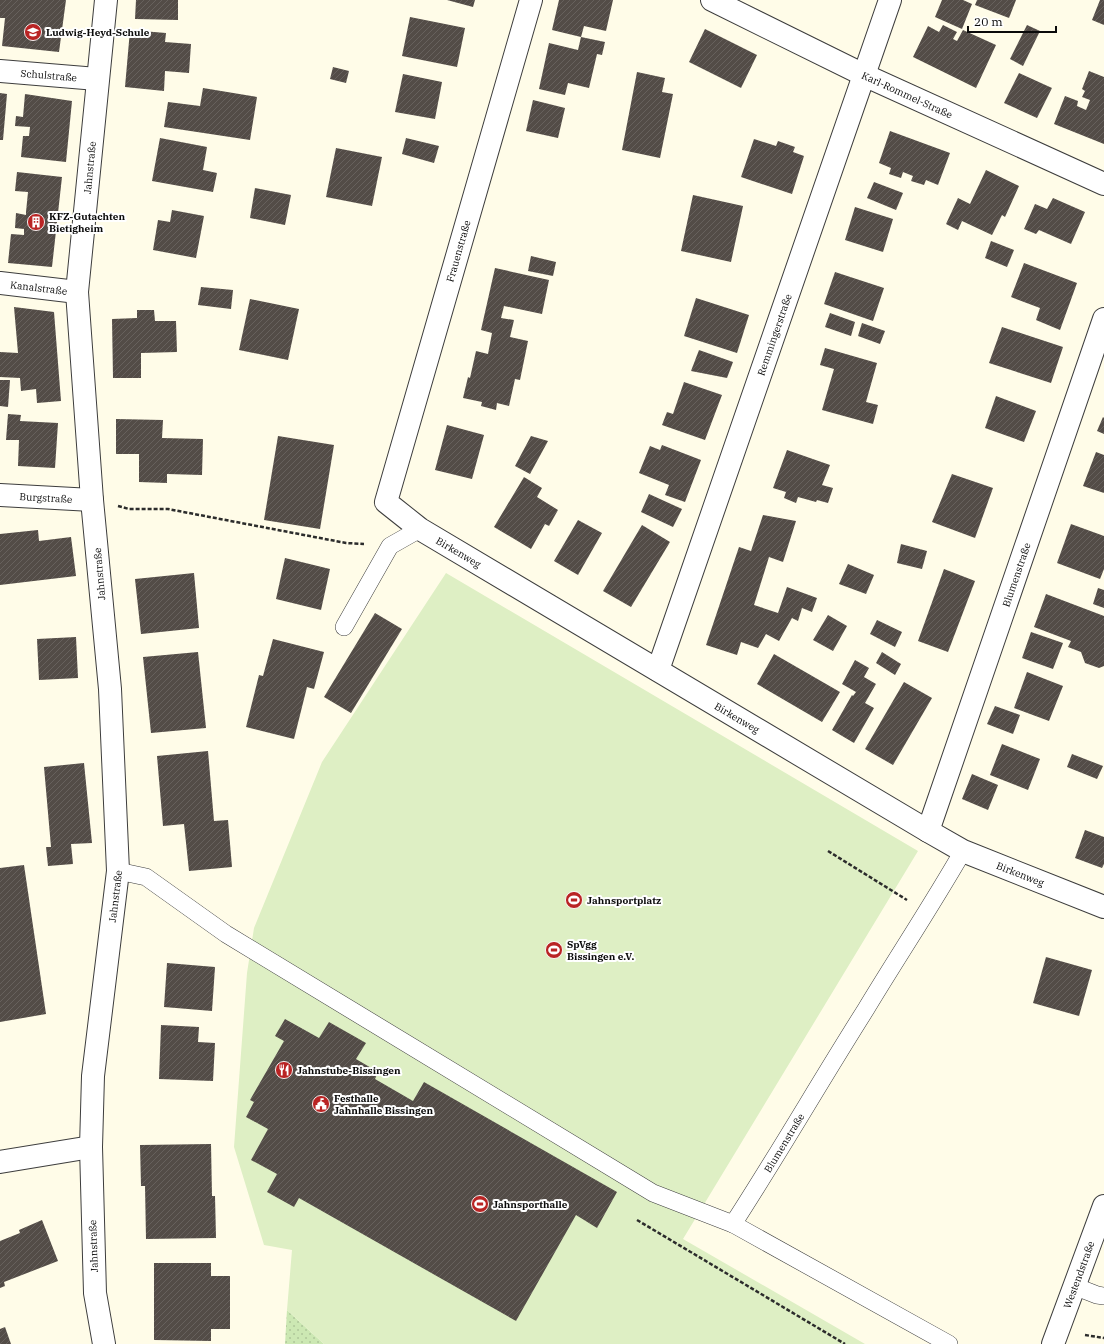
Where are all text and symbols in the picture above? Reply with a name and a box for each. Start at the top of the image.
scale bar [968,8,1056,34]
text: 20 m [974,14,1003,29]
school or university icon: Ludwig-Heyd-Schule [23,22,43,42]
place label: Ludwig-Heyd-Schule [46,26,150,39]
street label: Schulstraße [20,67,78,84]
street label: Karl-Rommel-Straße [860,69,954,121]
street label: Jahnstraße [81,141,99,194]
place label: KFZ-Gutachten Bietigheim [49,210,125,235]
building icon: KFZ-Gutachten Bietigheim [26,212,46,232]
street label: Frauenstraße [443,219,474,284]
street label: Kanalstraße [9,278,68,298]
street label: Remmingerstraße [754,292,795,377]
street label: Burgstraße [19,490,73,506]
street label: Birkenweg [434,534,484,571]
street label: Blumenstraße [999,541,1034,609]
street label: Jahnstraße [91,547,108,601]
street label: Birkenweg [712,700,762,737]
street label: Birkenweg [994,859,1046,890]
street label: Jahnstraße [106,869,125,923]
sports icon: Jahnsportplatz [564,890,584,910]
place label: Jahnsportplatz [587,894,661,907]
place label: SpVgg Bissingen e.V. [567,938,634,963]
sports icon: SpVgg Bissingen e.V. [544,940,564,960]
restaurant icon: Jahnstube-Bissingen [274,1060,294,1080]
place label: Jahnstube-Bissingen [297,1064,401,1077]
place label: Festhalle Jahnhalle Bissingen [334,1092,433,1117]
public building icon: Festhalle Jahnhalle Bissingen [311,1094,331,1114]
street label: Blumenstraße [761,1111,807,1175]
sports icon: Jahnsporthalle [470,1194,490,1214]
place label: Jahnsporthalle [493,1198,568,1211]
street label: Jahnstraße [86,1219,101,1273]
street label: Westendstraße [1061,1239,1097,1310]

